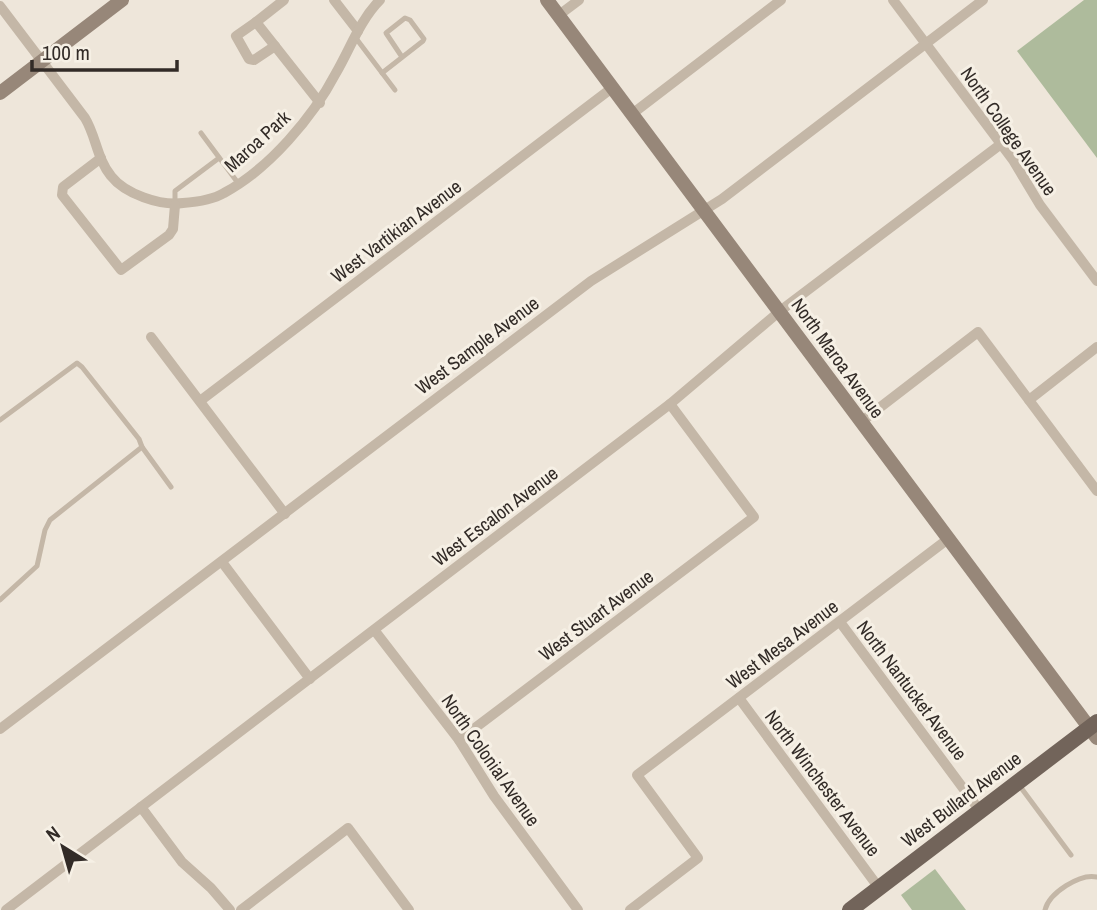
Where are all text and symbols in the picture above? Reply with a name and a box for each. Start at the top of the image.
scale bar [32,28,177,72]
text: 100 m [42,38,90,67]
street label: North College Avenue [955,62,1063,200]
street label: Maroa Park [218,104,296,178]
street label: West Vartikian Avenue [326,173,466,289]
street label: West Sample Avenue [410,290,544,400]
street label: North Maroa Avenue [786,293,890,423]
street label: West Escalon Avenue [427,460,563,572]
street label: West Stuart Avenue [533,563,659,667]
street label: West Mesa Avenue [721,593,843,695]
street label: North Nantucket Avenue [851,615,973,765]
street label: North Colonial Avenue [436,689,546,831]
street label: North Winchester Avenue [759,704,887,862]
street label: West Bullard Avenue [896,745,1026,853]
north arrow [28,812,98,882]
text: N [40,820,65,847]

